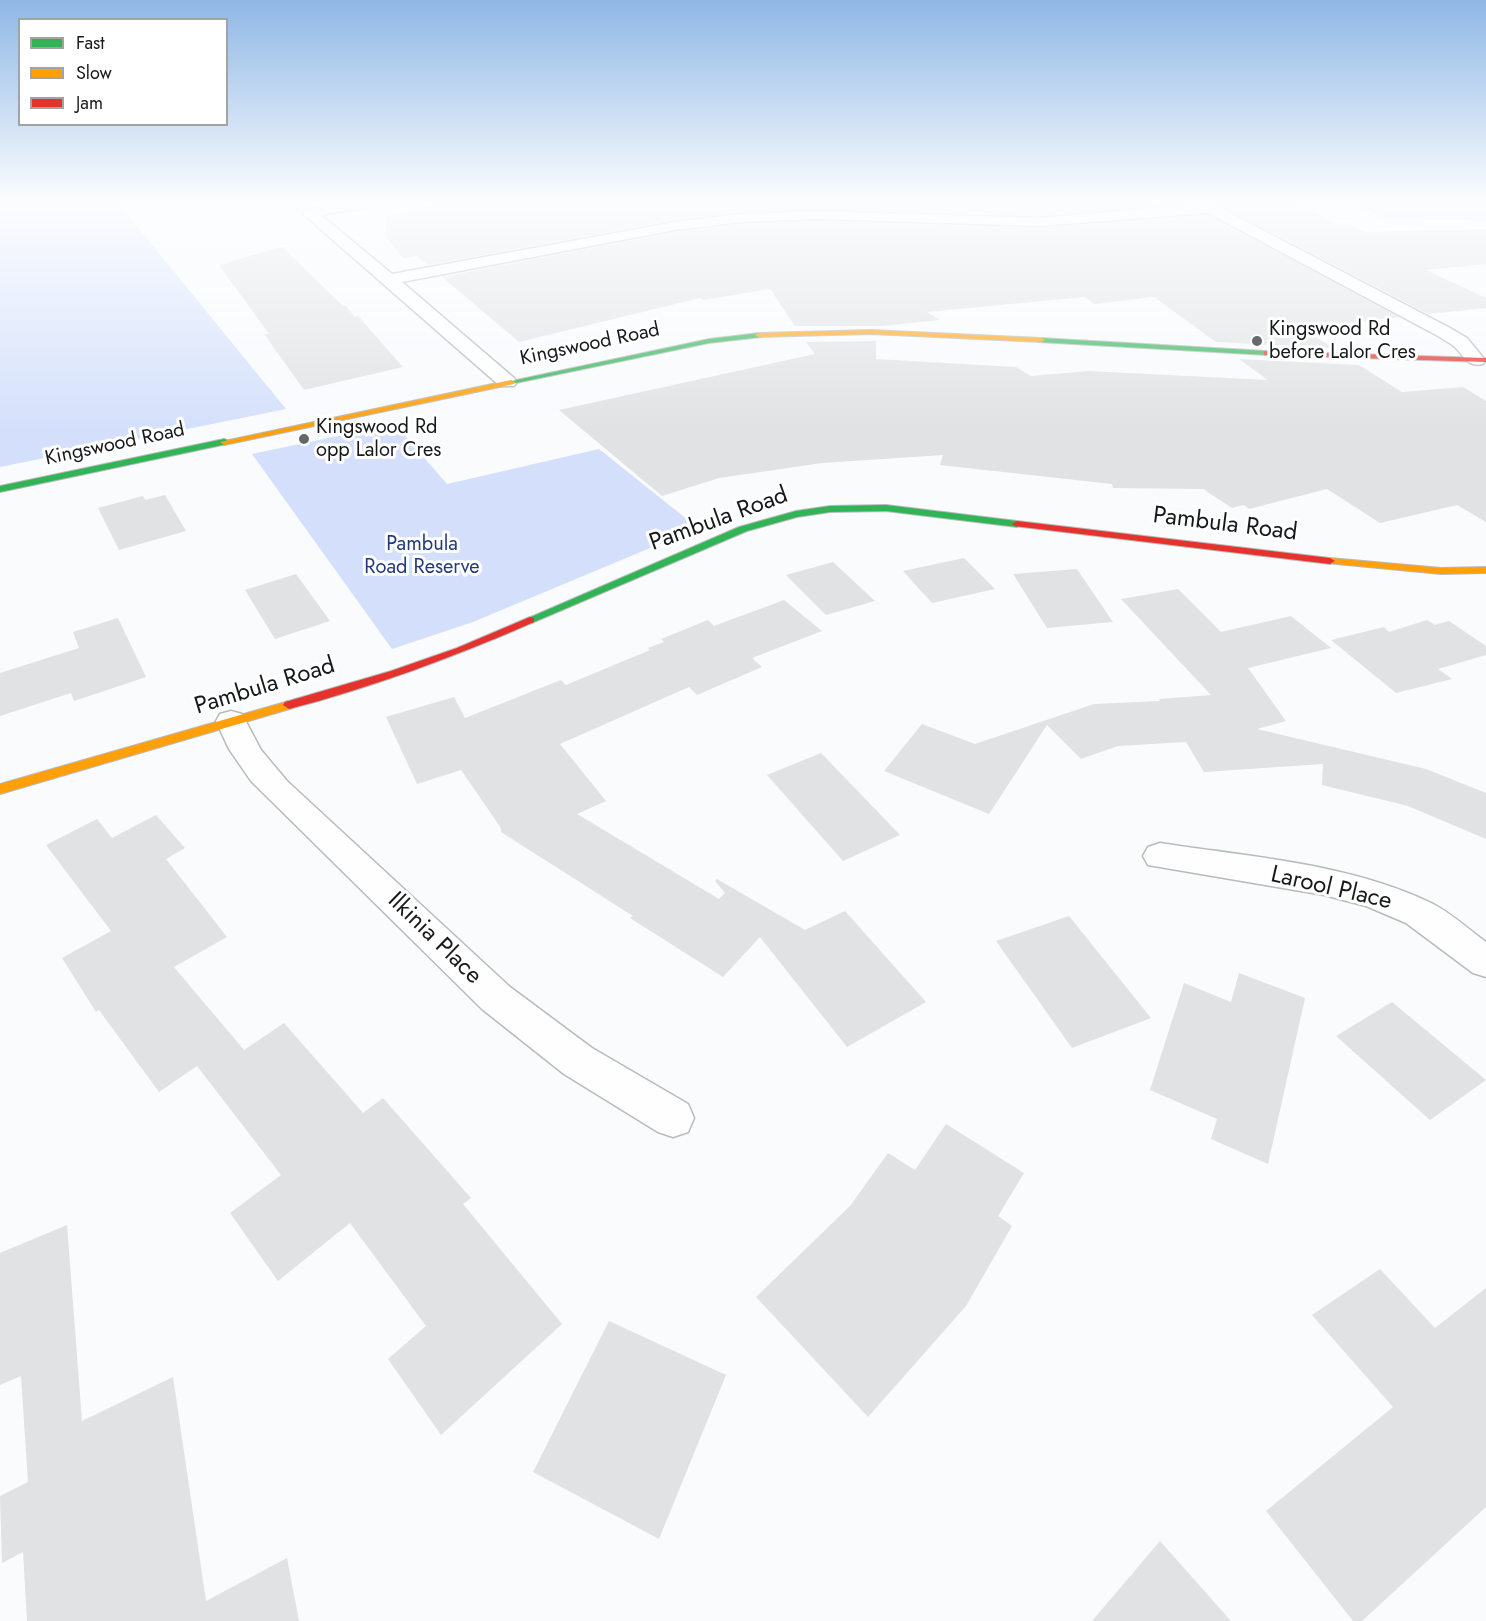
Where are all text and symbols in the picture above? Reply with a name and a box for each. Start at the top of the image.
legend [18,18,228,126]
text: Fast [76,30,105,56]
text: Slow [76,60,112,86]
text: Jam [76,90,103,116]
street label: Kingswood Road [518,318,662,372]
place label: Kingswood Rd before Lalor Cres [1269,318,1416,365]
marker: Kingswood Rd before Lalor Cres [1250,334,1264,348]
place label: Kingswood Rd opp Lalor Cres [316,416,441,463]
street label: Kingswood Road [43,418,187,472]
marker: Kingswood Rd opp Lalor Cres [297,432,311,446]
street label: Pambula Road [646,482,792,558]
street label: Pambula Road [1151,502,1299,548]
park label: Pambula Road Reserve [364,533,480,580]
street label: Pambula Road [191,652,339,722]
street label: Larool Place [1268,861,1394,917]
street label: Ilkinia Place [381,887,487,991]

